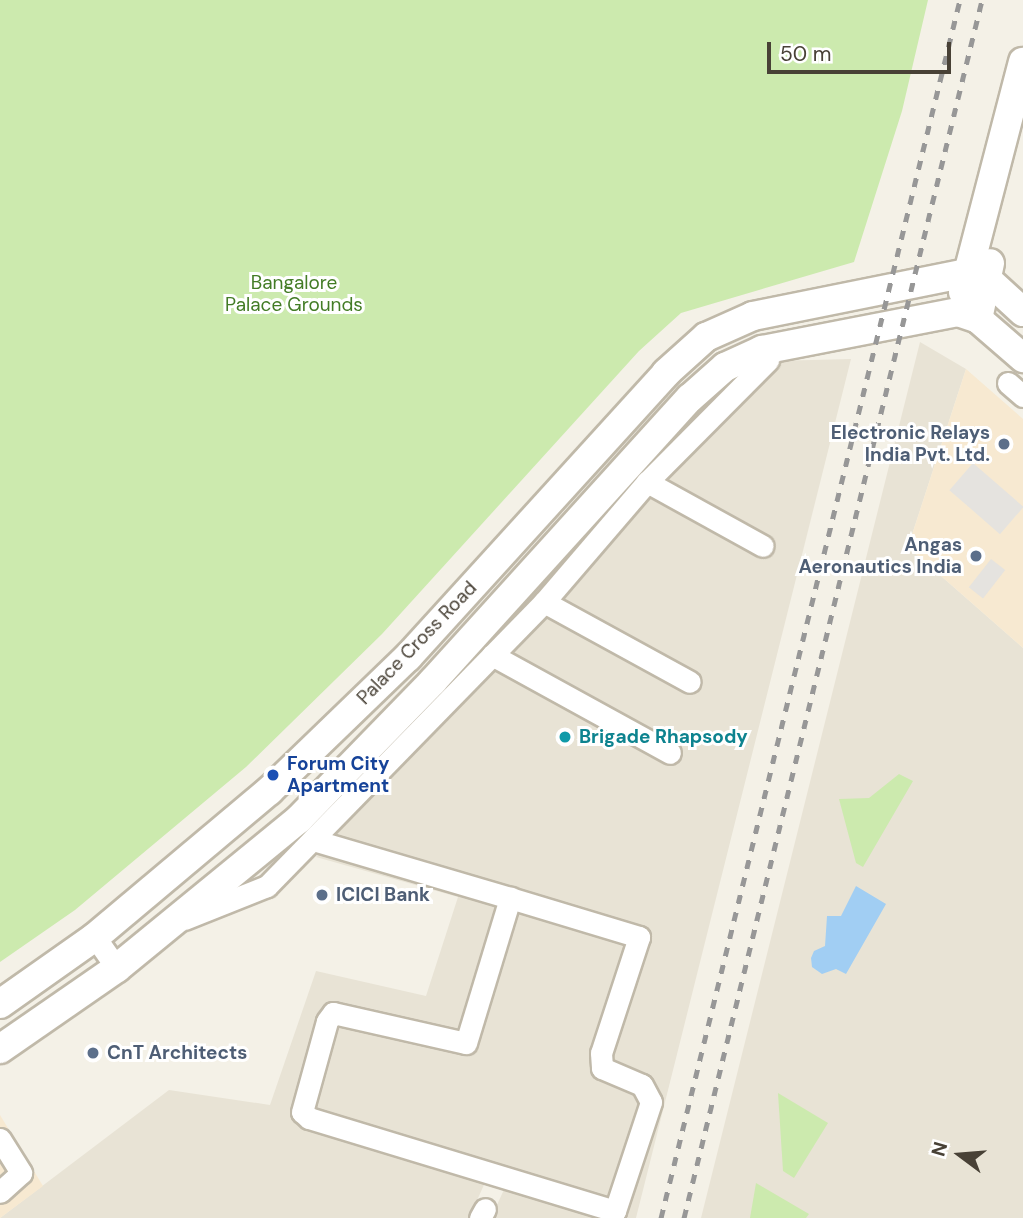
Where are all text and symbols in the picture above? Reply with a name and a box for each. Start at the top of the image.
scale bar [771,28,955,72]
text: 50 m [780,40,831,68]
park label: Bangalore Palace Grounds [225,272,363,316]
place label: Electronic Relays India Pvt. Ltd. [831,422,990,466]
marker: Electronic Relays India Pvt. Ltd. [996,436,1012,452]
place label: Angas Aeronautics India [799,534,962,578]
marker: Angas Aeronautics India [968,548,984,564]
street label: Palace Cross Road [352,577,482,709]
place label: Brigade Rhapsody [579,726,748,748]
marker: Brigade Rhapsody [557,729,573,745]
place label: Forum City Apartment [287,753,389,797]
marker: Forum City Apartment [265,767,281,783]
place label: ICICI Bank [336,884,430,906]
marker: ICICI Bank [314,887,330,903]
place label: CnT Architects [107,1042,247,1064]
marker: CnT Architects [85,1045,101,1061]
north arrow [925,1120,995,1190]
text: N [925,1139,953,1159]

